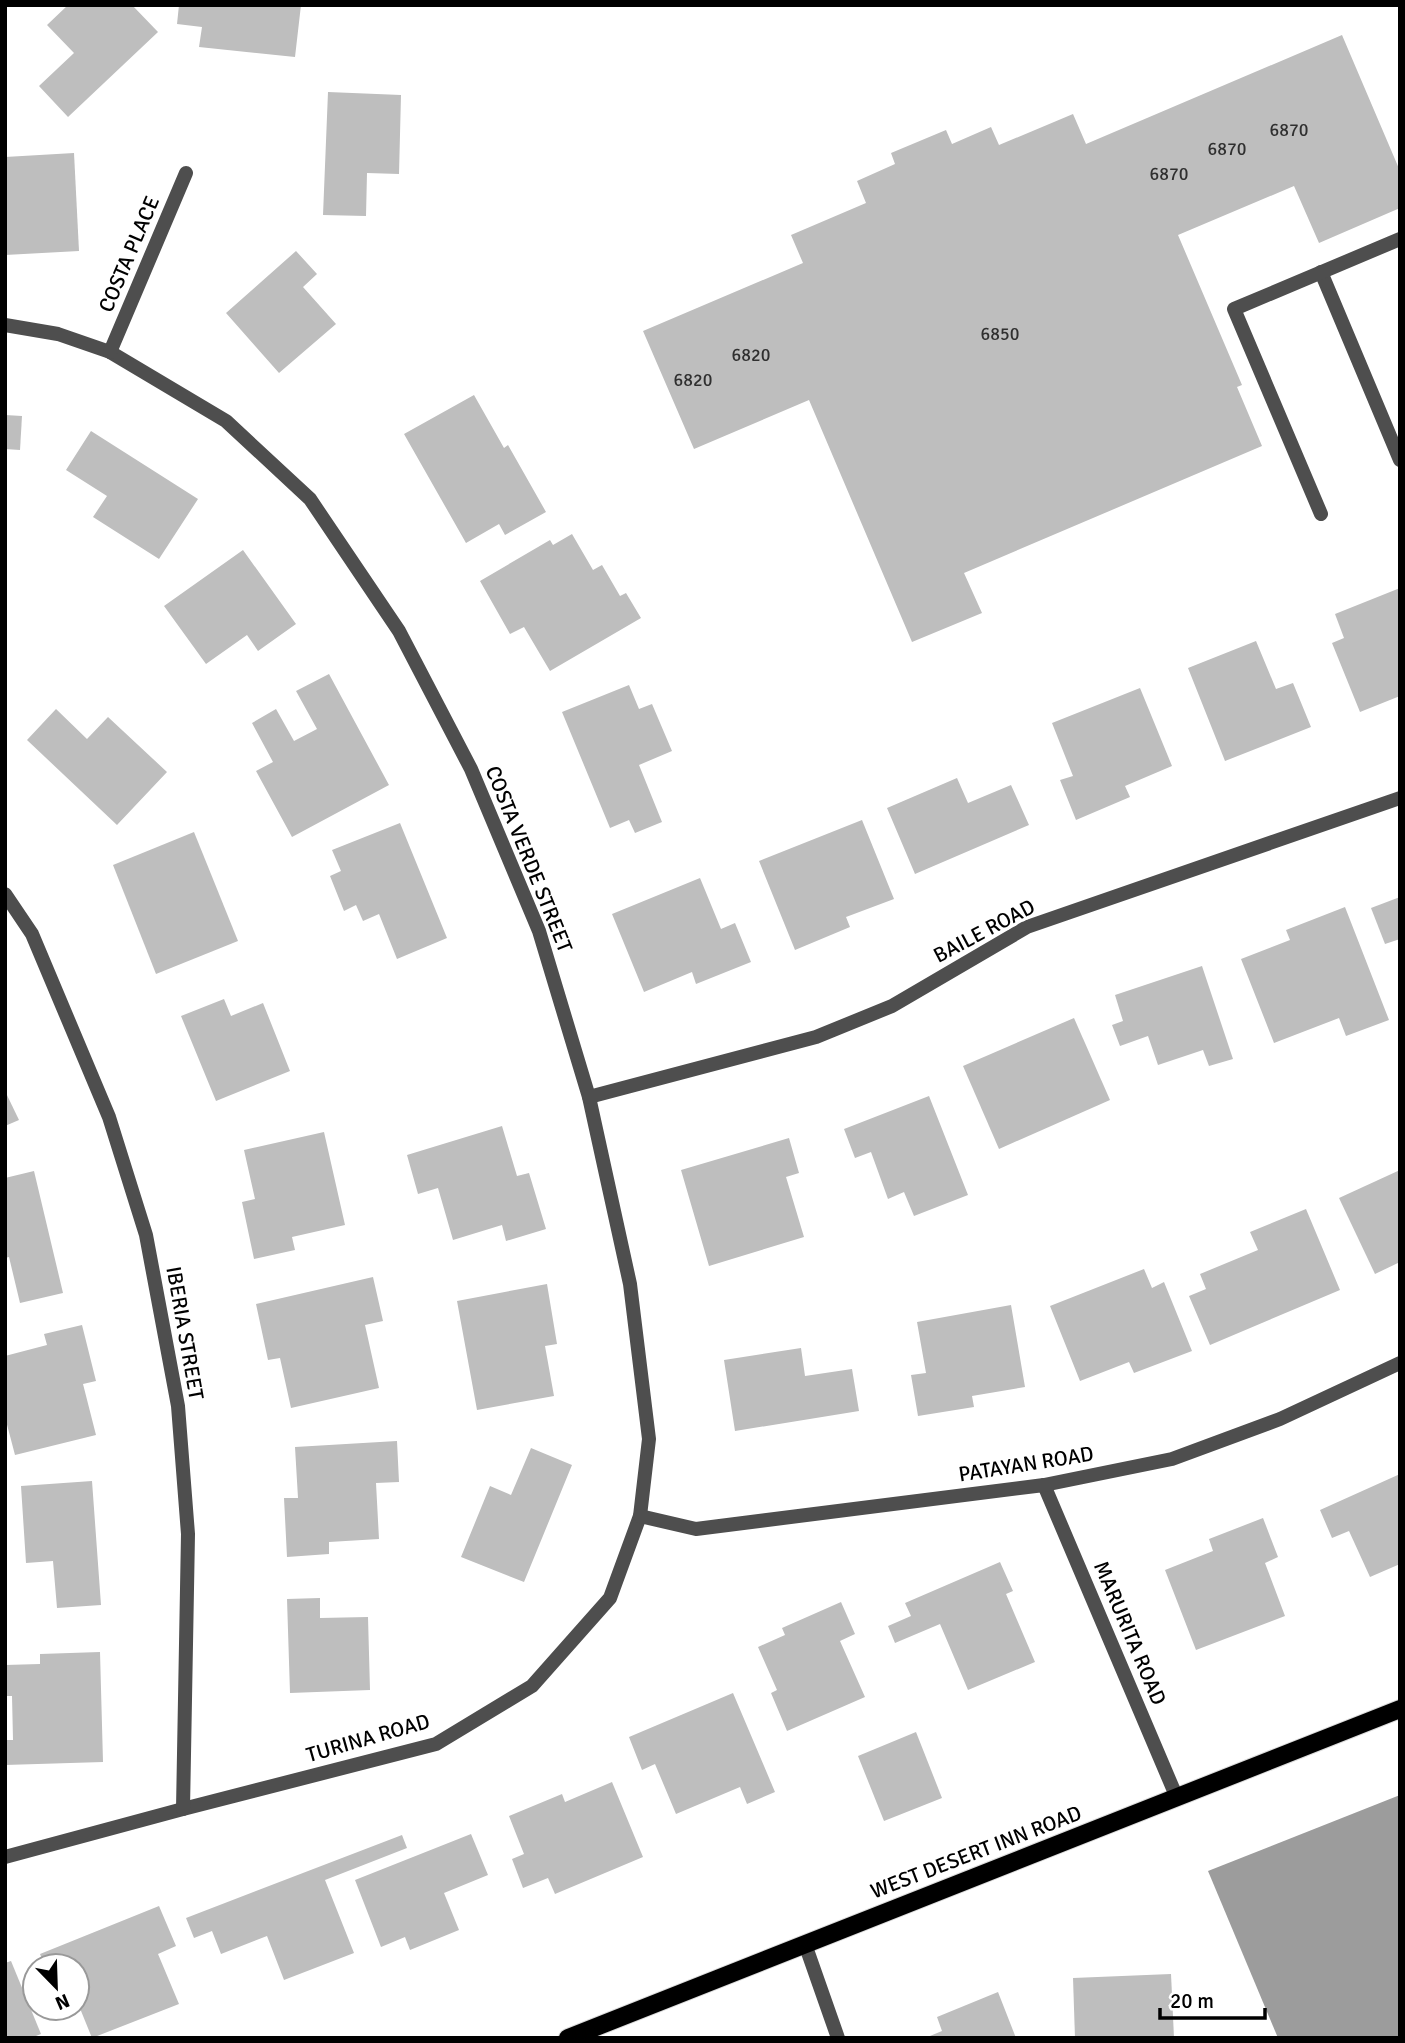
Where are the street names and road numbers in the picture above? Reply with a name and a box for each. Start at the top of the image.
street label: COSTA PLACE [93,192,165,316]
street label: COSTA VERDE STREET [480,762,579,957]
street label: BAILE ROAD [929,893,1039,969]
street label: IBERIA STREET [160,1264,210,1402]
street label: PATAYAN ROAD [957,1440,1095,1488]
street label: MARURITA ROAD [1088,1557,1172,1709]
street label: TURINA ROAD [303,1708,433,1768]
street label: WEST DESERT INN ROAD [867,1800,1085,1904]

